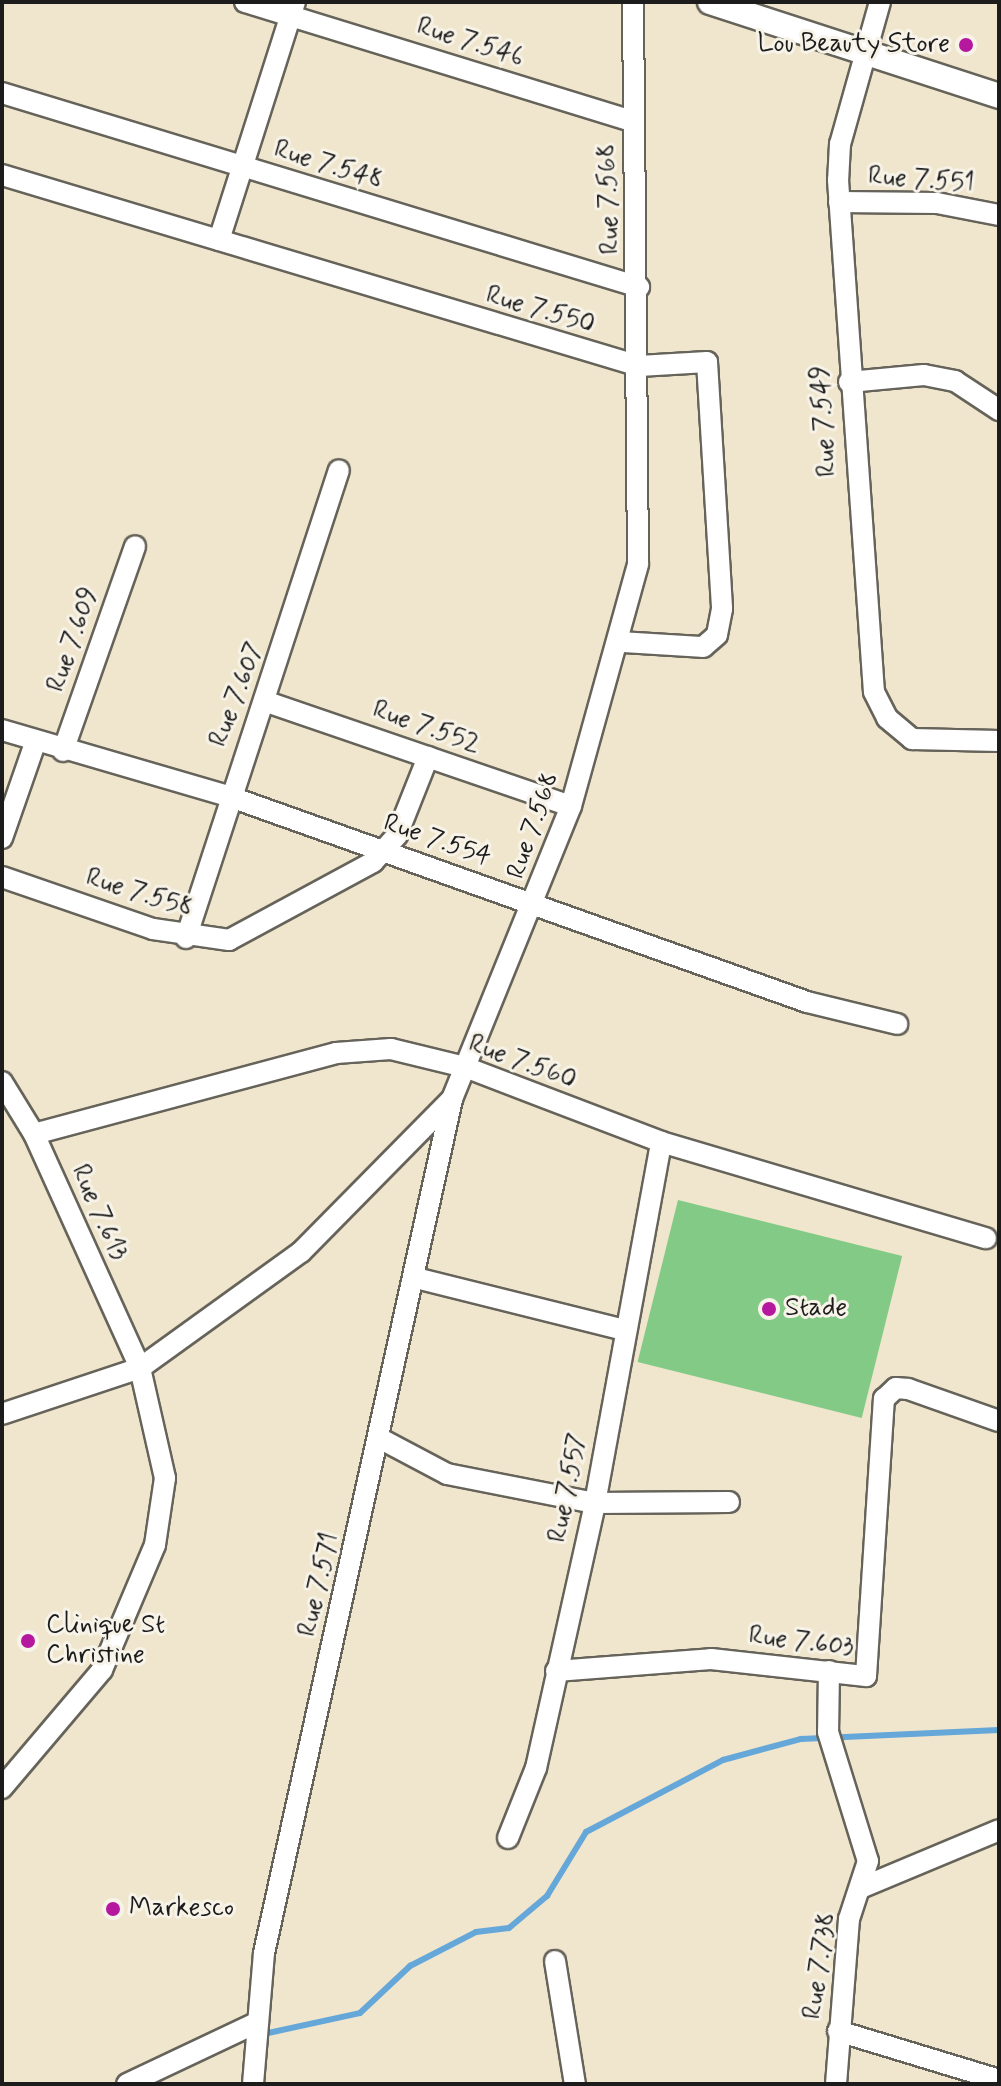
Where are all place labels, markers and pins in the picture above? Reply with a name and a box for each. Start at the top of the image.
place label: Lou Beauty Store [757,29,950,61]
marker: Lou Beauty Store [957,36,975,54]
place label: Stade [785,1293,847,1325]
marker: Stade [760,1300,778,1318]
place label: Clinique St Christine [46,1610,165,1672]
marker: Clinique St Christine [17,1630,39,1652]
place label: Markesco [129,1893,234,1925]
marker: Markesco [104,1900,122,1918]

